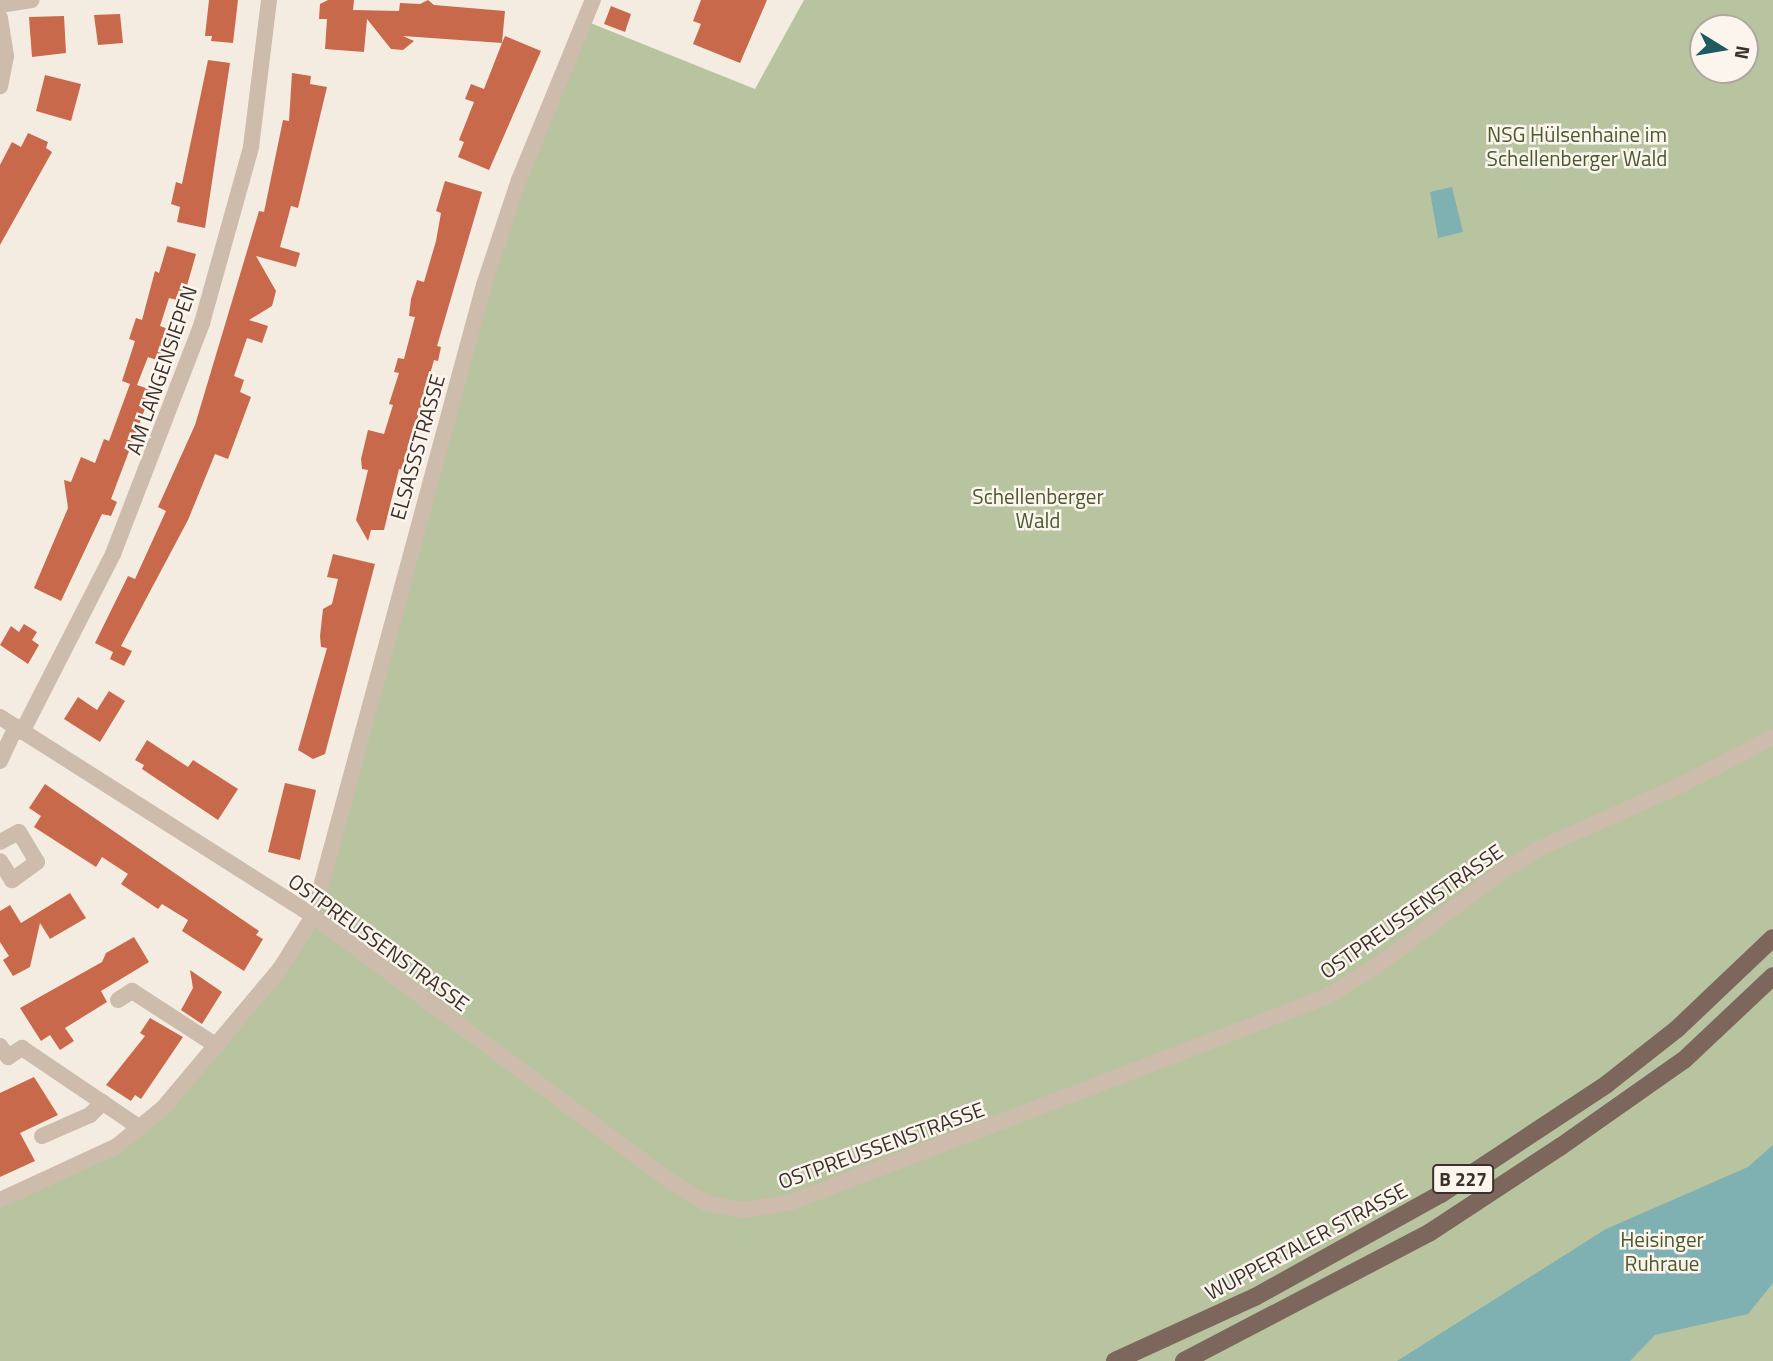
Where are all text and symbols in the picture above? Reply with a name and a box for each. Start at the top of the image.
north arrow [1689,14,1759,84]
text: N [1728,43,1759,62]
park label: NSG Hülsenhaine im Schellenberger Wald [1487,121,1667,171]
street label: AM LANGENSIEPEN [120,282,202,458]
street label: ELSASSSTRASSE [384,371,450,523]
park label: Schellenberger Wald [972,483,1104,533]
street label: OSTPREUSSENSTRASSE [1315,838,1507,984]
street label: OSTPREUSSENSTRASSE [284,868,474,1016]
street label: OSTPREUSSENSTRASSE [775,1096,987,1194]
road number: B 227 [1432,1163,1494,1194]
street label: WUPPERTALER STRASSE [1201,1177,1411,1305]
park label: Heisinger Ruhraue [1620,1226,1704,1276]

